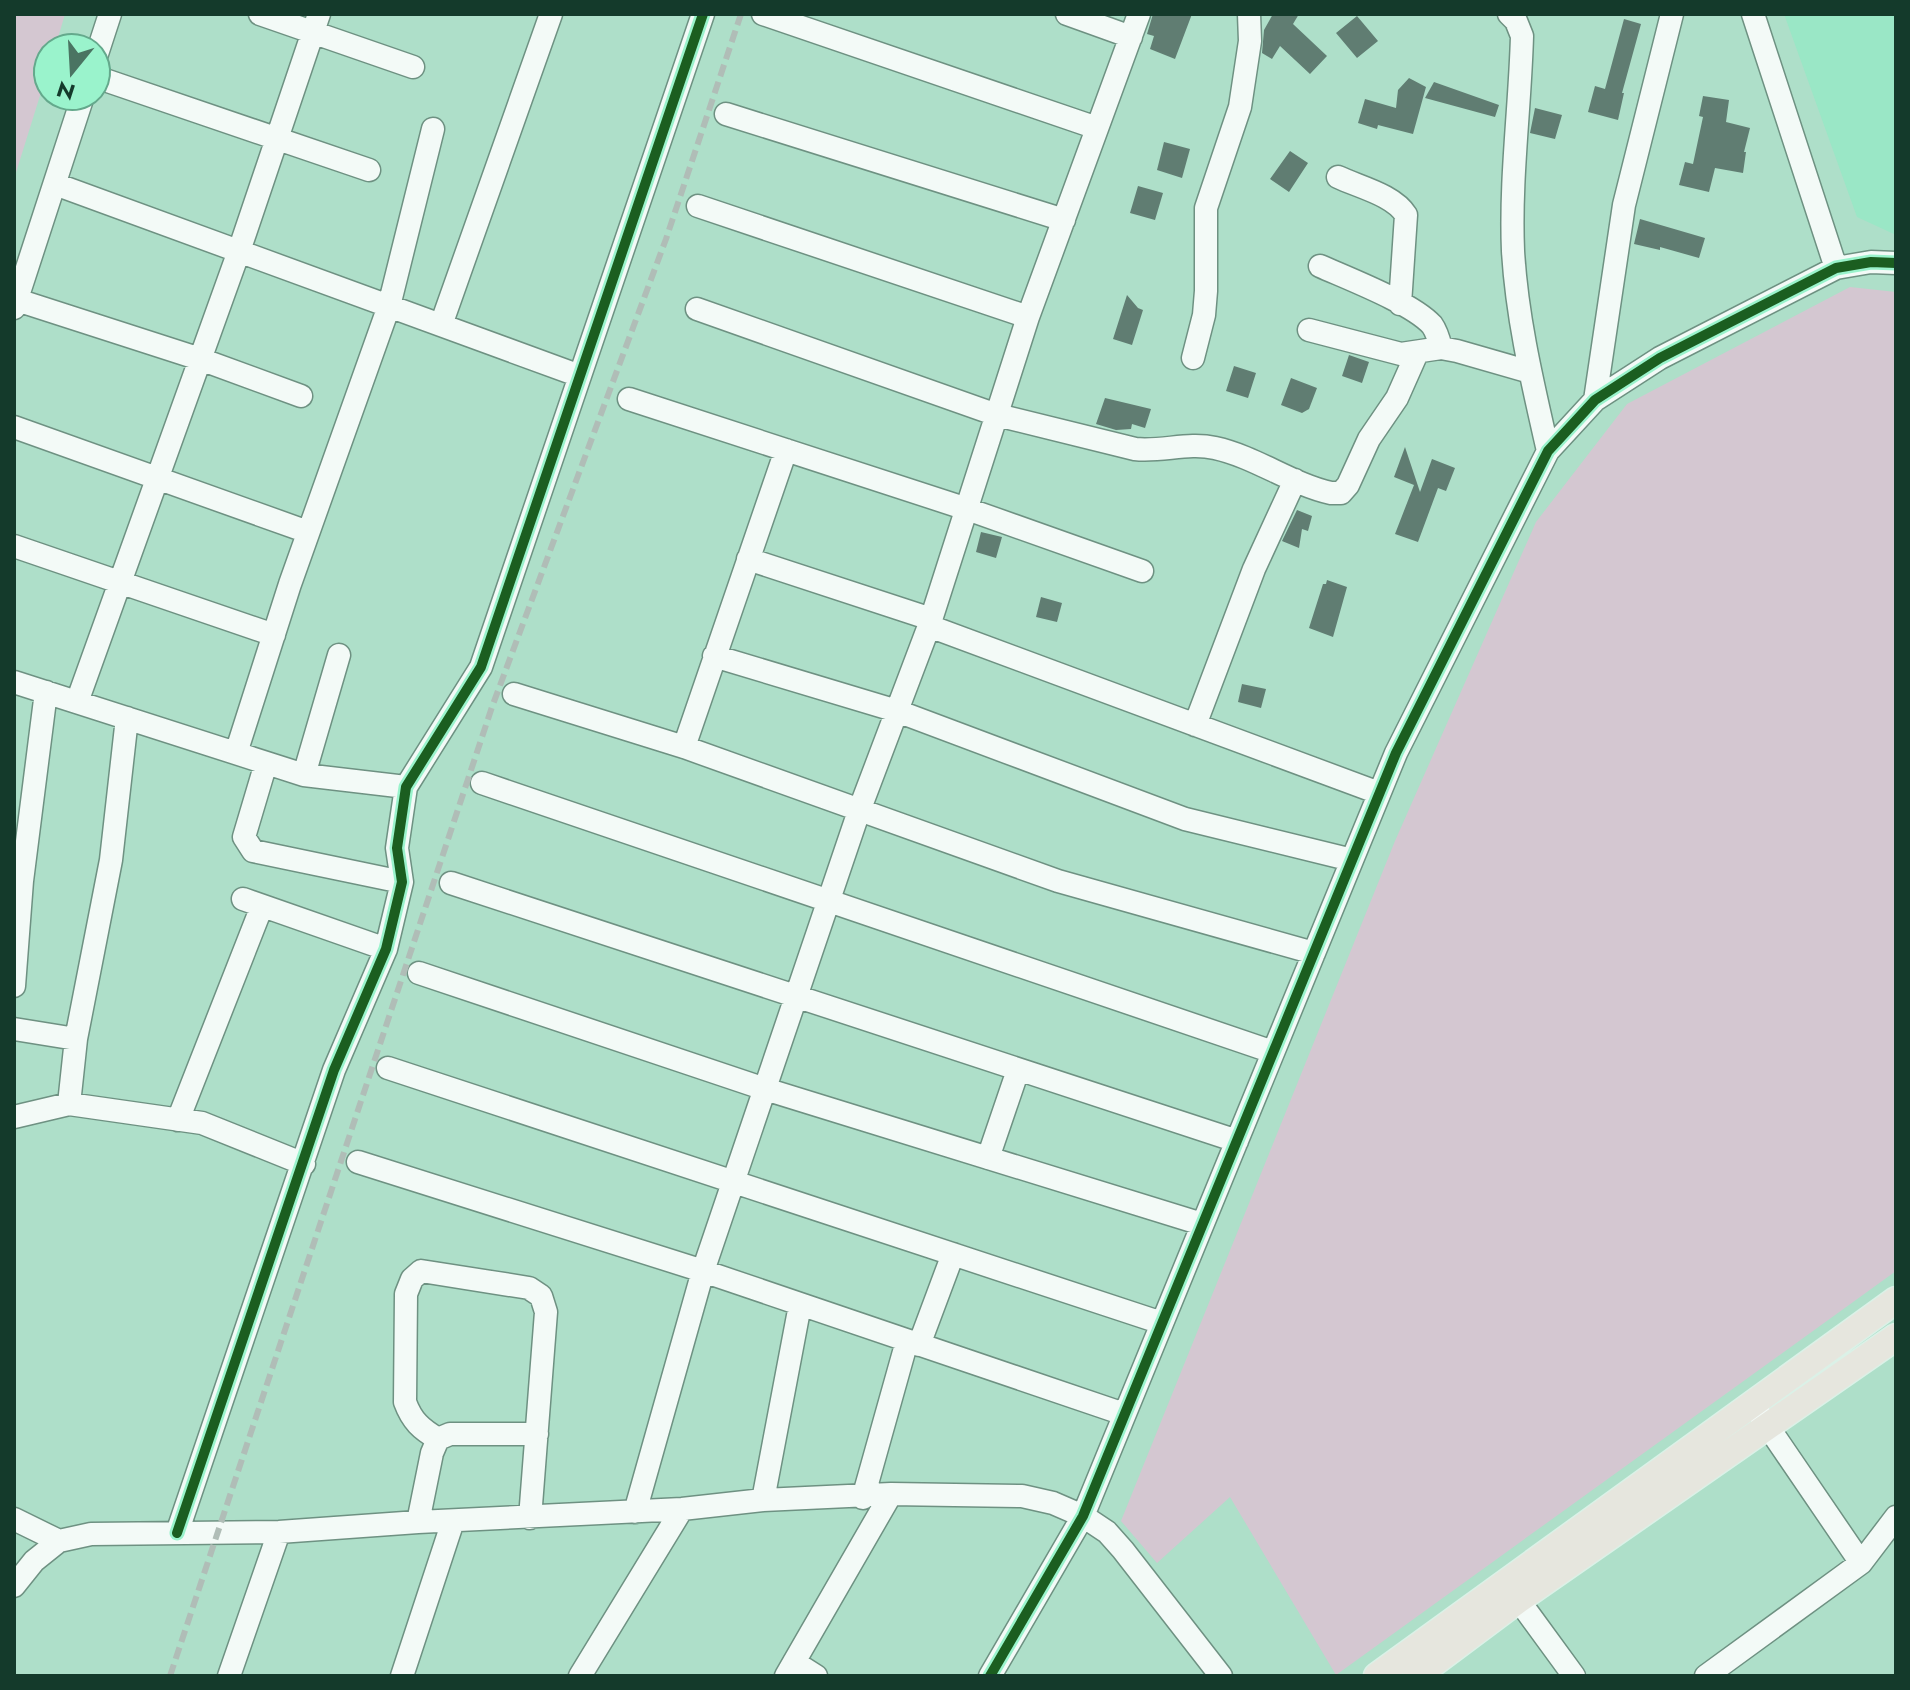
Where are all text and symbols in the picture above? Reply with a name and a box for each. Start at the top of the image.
north arrow [32,32,112,112]
text: N [53,73,79,109]

